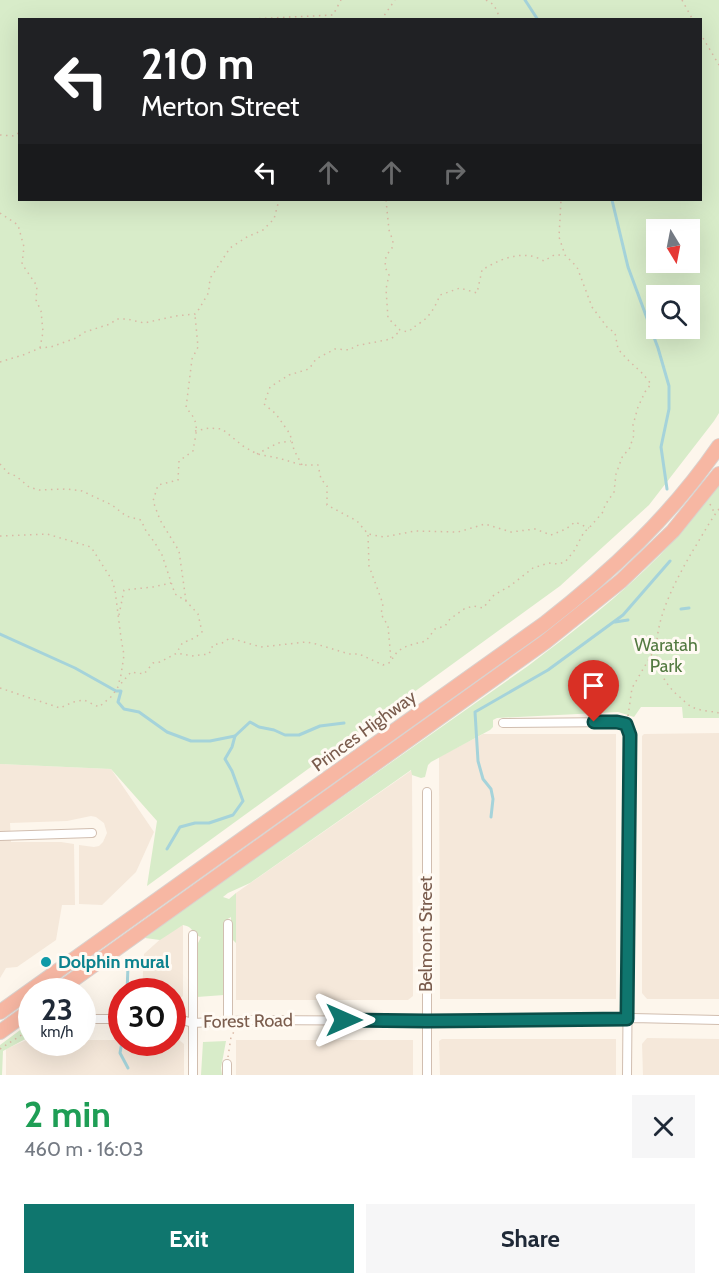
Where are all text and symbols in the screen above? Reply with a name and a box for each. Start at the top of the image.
text: 210 m [141,38,254,90]
icon: left [42,42,120,120]
text: Merton Street [141,90,299,123]
icon: left [249,156,282,189]
icon: ahead [312,156,345,189]
icon: ahead [375,156,408,189]
icon: right [438,156,471,189]
north arrow [646,219,700,273]
map controls [646,219,700,339]
button: search [646,285,700,339]
park label: Waratah Park [634,634,698,677]
pin [568,660,619,722]
icon: arrive [577,669,610,702]
street label: Princes Highway [307,686,421,776]
street label: Belmont Street [415,876,437,992]
place label: Dolphin mural [58,951,170,973]
marker: Dolphin mural [39,955,53,969]
speed limit sign: 30 [108,978,186,1056]
position arrow [312,988,376,1052]
text: 23 [41,991,73,1028]
street label: Forest Road [203,1009,293,1033]
text: km/h [41,1023,73,1041]
text: 2 min [24,1092,111,1136]
button: close [632,1095,695,1158]
text: 460 m · 16:03 [24,1137,144,1161]
button: Exit [24,1204,354,1273]
button: Share [366,1204,695,1273]

